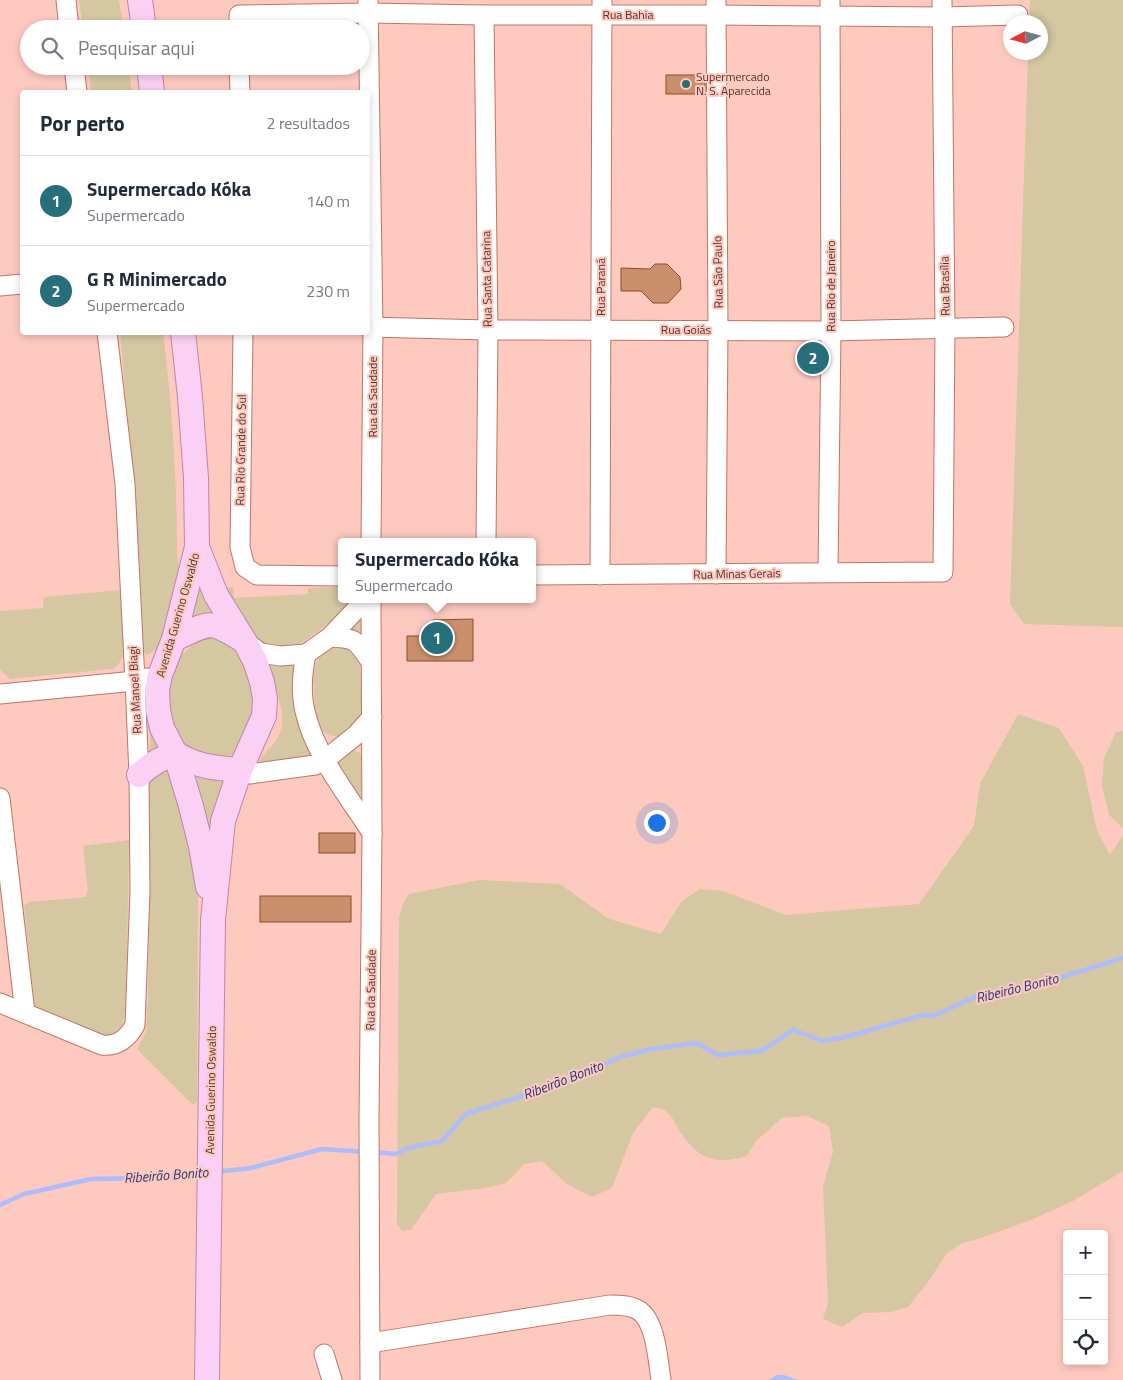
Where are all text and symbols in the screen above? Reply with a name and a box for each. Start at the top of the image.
street label: Rua Bahia [603,5,653,24]
north arrow [1003,15,1048,60]
search box [20,20,370,75]
text: Pesquisar aqui [78,33,195,62]
icon: search [38,34,66,62]
place label: Supermercado N. S. Aparecida [696,67,771,100]
marker: Supermercado N. S. Aparecida [680,78,692,90]
text: Por perto [40,107,125,139]
text: 2 resultados [266,111,350,135]
text: Supermercado Kóka [87,174,251,203]
text: 1 [52,189,60,213]
text: 140 m [306,189,350,213]
text: Supermercado [87,203,185,227]
street label: Rua Santa Catarina [476,231,497,327]
street label: Rua São Paulo [707,236,728,308]
street label: Rua Rio de Janeiro [821,240,840,332]
street label: Rua Brasília [934,256,955,316]
street label: Rua Paraná [591,258,610,316]
text: G R Minimercado [87,264,227,293]
text: 2 [52,279,60,303]
text: 230 m [306,279,350,303]
text: Supermercado [87,293,185,317]
street label: Rua Goiás [661,320,712,339]
pin: 2 [797,339,829,377]
street label: Rua da Saudade [363,356,382,438]
street label: Rua Rio Grande do Sul [230,394,251,506]
popup [338,538,536,603]
text: Supermercado Kóka [355,544,519,573]
street label: Avenida Guerino Oswaldo [151,550,204,679]
street label: Rua Minas Gerais [693,563,781,584]
text: Supermercado [355,573,453,597]
pin: 1 [421,619,453,657]
street label: Rua Manoel Biagi [123,646,146,734]
your location [644,810,670,836]
street label: Rua da Saudade [360,949,381,1031]
water label: Ribeirão Bonito [973,967,1061,1008]
street label: Avenida Guerino Oswaldo [200,1025,221,1155]
water label: Ribeirão Bonito [520,1054,607,1104]
water label: Ribeirão Bonito [123,1161,210,1188]
map controls [1063,1230,1108,1365]
button: + [1063,1230,1108,1275]
button: − [1063,1275,1108,1320]
button: locate [1063,1320,1108,1365]

